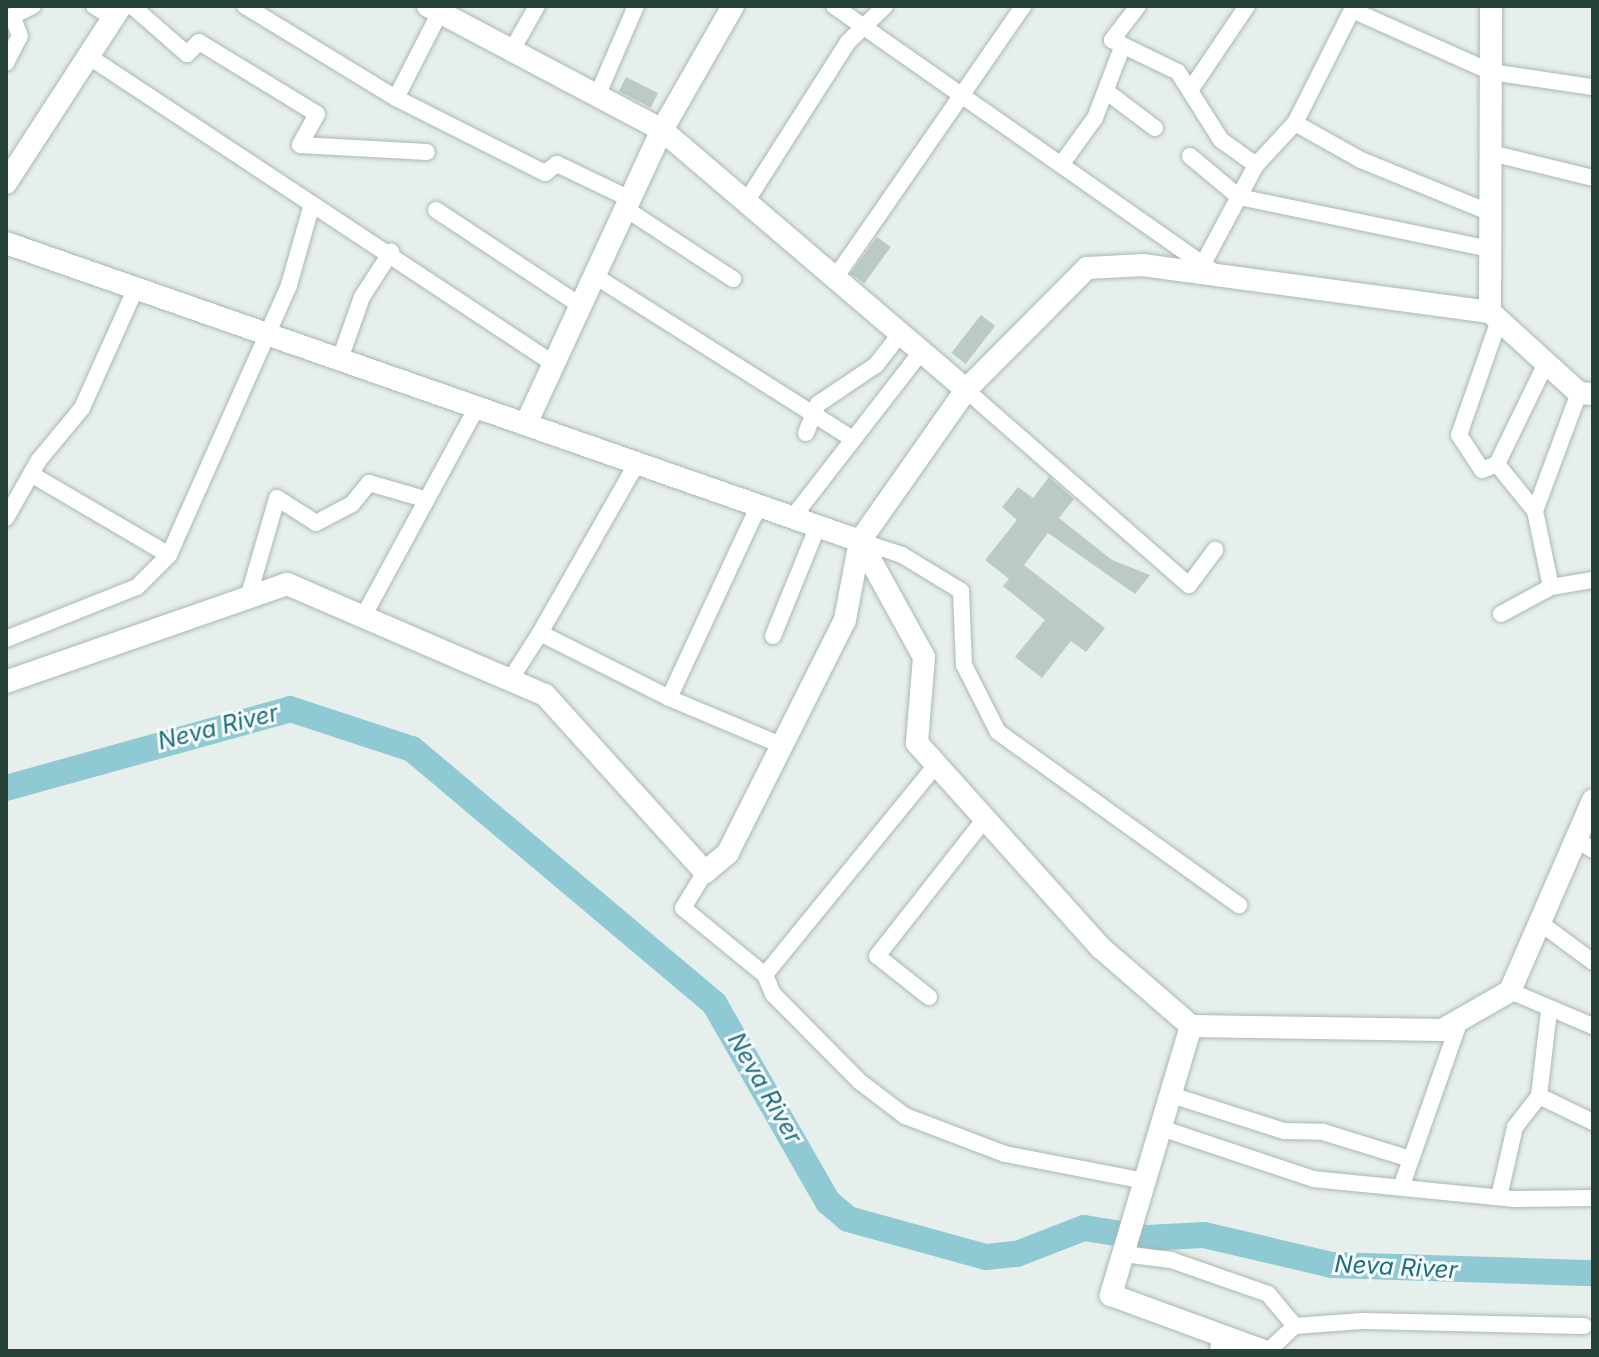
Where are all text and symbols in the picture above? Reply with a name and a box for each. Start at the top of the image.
water label: Neva River [155,698,281,756]
water label: Neva River [722,1028,808,1148]
water label: Neva River [1334,1249,1458,1285]

